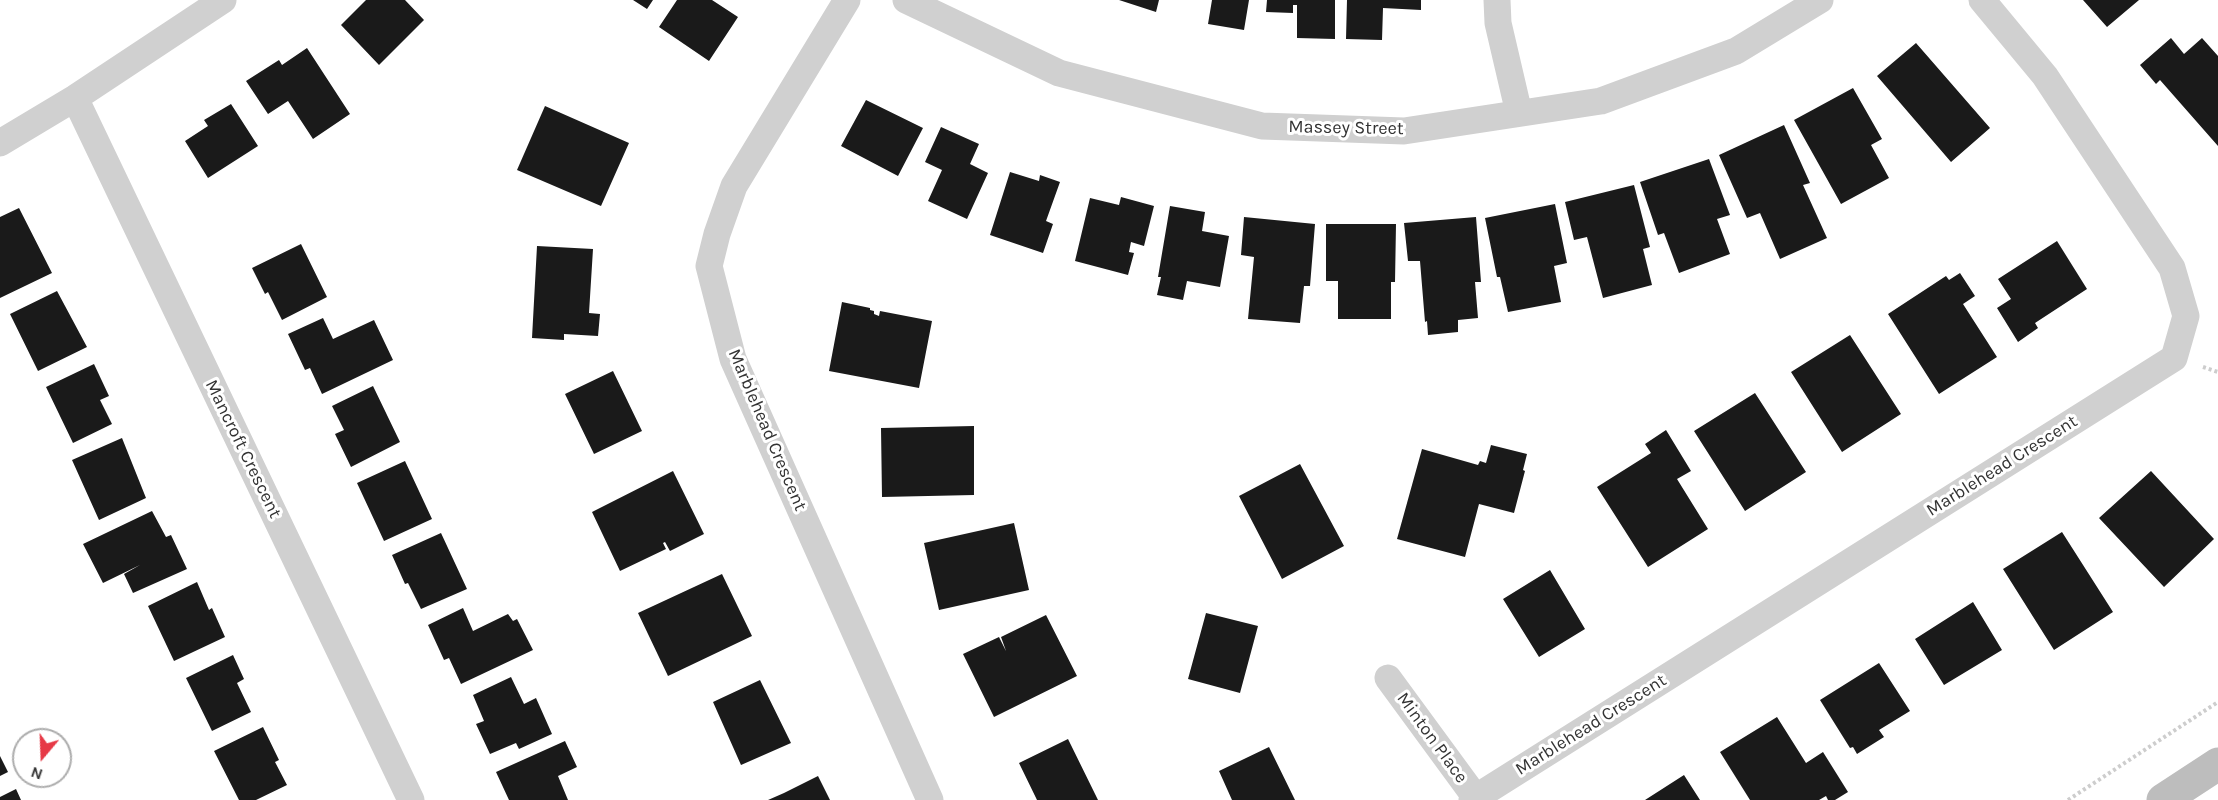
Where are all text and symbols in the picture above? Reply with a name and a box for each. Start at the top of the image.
street label: Massey Street [1288,116,1404,140]
street label: Marblehead Crescent [723,346,811,514]
street label: Mancroft Crescent [200,376,286,522]
street label: Marblehead Crescent [1923,411,2081,521]
street label: Marblehead Crescent [1512,670,1670,780]
street label: Minton Place [1392,689,1472,787]
north arrow [12,728,72,788]
text: N [28,763,45,784]

